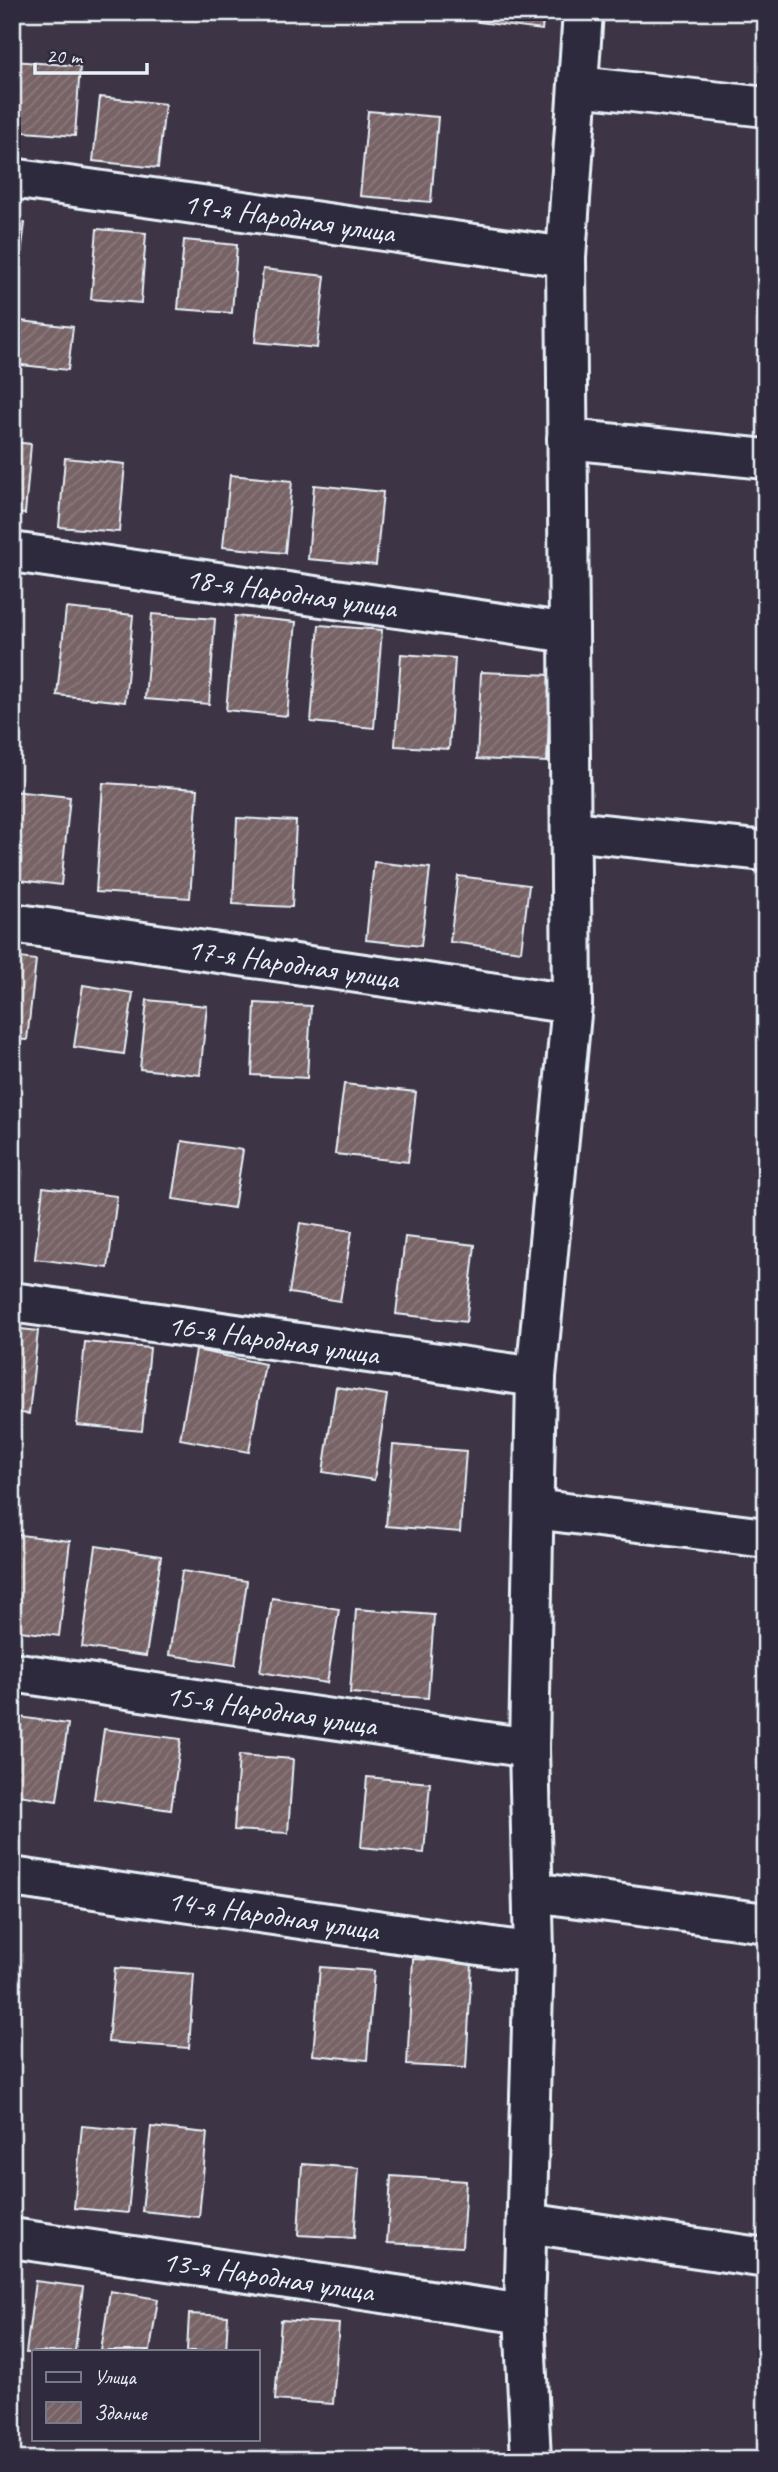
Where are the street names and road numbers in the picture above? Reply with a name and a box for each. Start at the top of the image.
street label: 19-я Народная улица [181,184,399,252]
street label: 18-я Народная улица [183,558,401,627]
street label: 17-я Народная улица [185,930,403,998]
street label: 16-я Народная улица [165,1306,383,1374]
street label: 15-я Народная улица [163,1676,381,1745]
street label: 14-я Народная улица [165,1881,383,1949]
street label: 13-я Народная улица [160,2242,378,2311]

